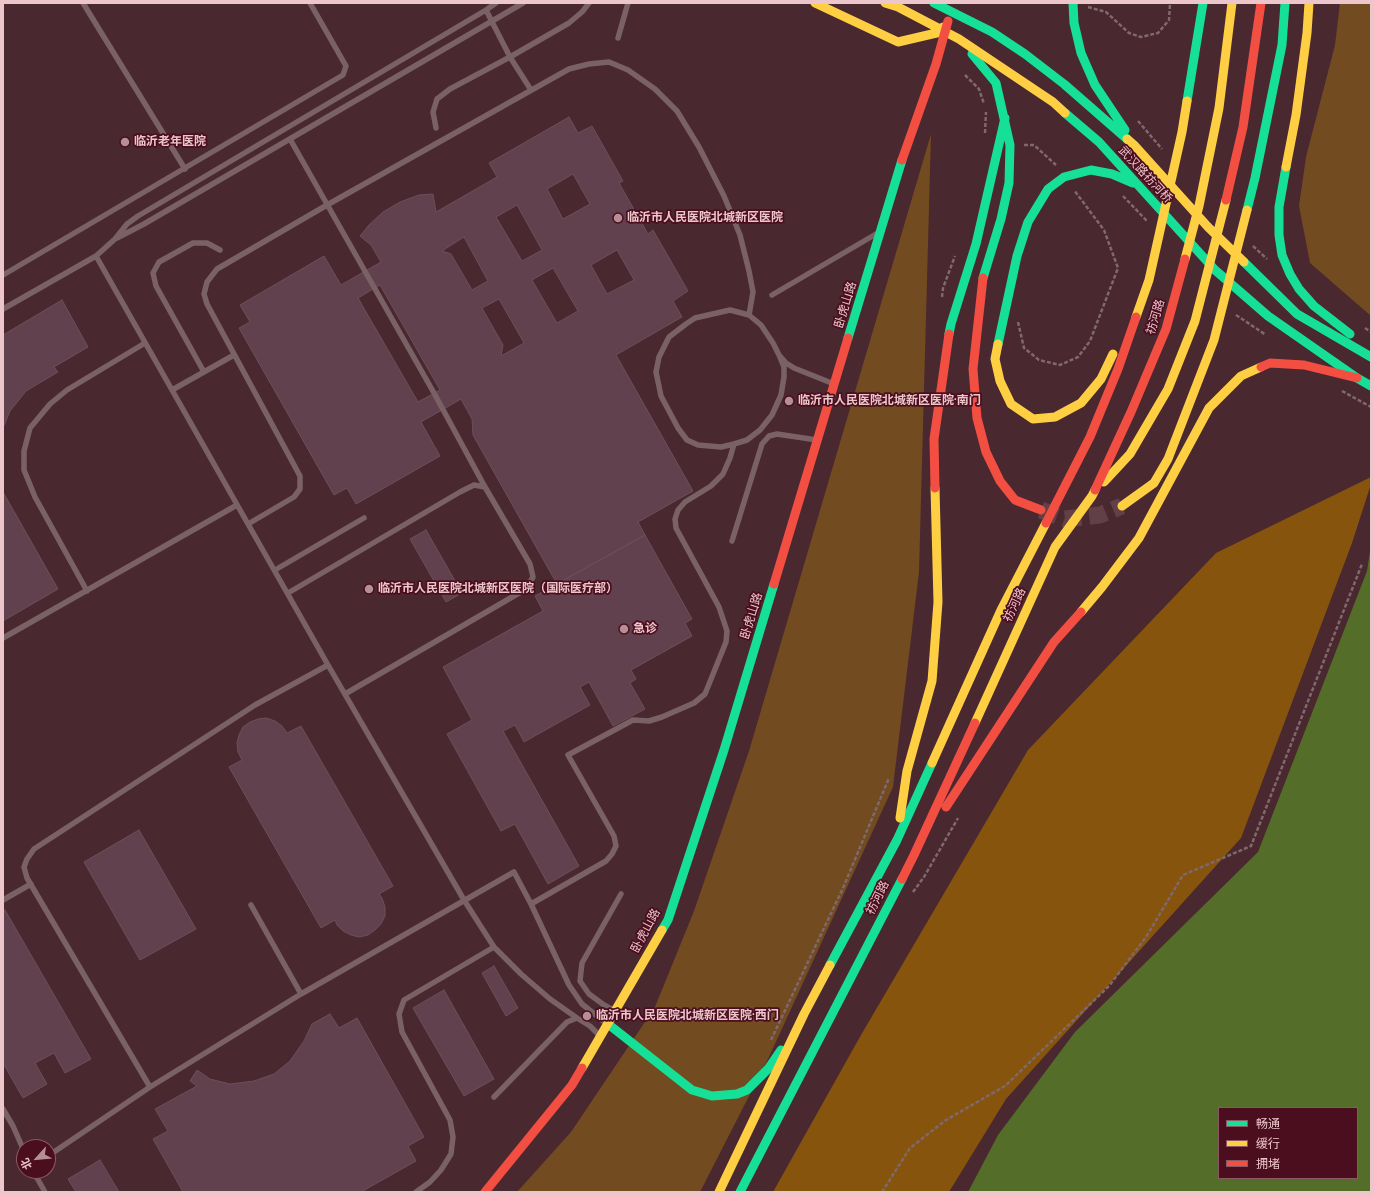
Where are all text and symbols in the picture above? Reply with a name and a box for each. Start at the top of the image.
place label: 临沂老年医院 [134,135,206,149]
marker: 临沂老年医院 [119,136,131,148]
street label: 武汉路祊河桥 [1115,144,1175,206]
place label: 临沂市人民医院北城新区医院 [627,211,783,225]
marker: 临沂市人民医院北城新区医院 [612,212,624,224]
street label: 卧虎山路 [832,280,860,330]
street label: 祊河路 [1144,298,1168,336]
place label: 临沂市人民医院北城新区医院·南门 [798,394,981,408]
marker: 临沂市人民医院北城新区医院·南门 [783,395,795,407]
place label: 临沂市人民医院北城新区医院（国际医疗部） [378,582,618,596]
marker: 临沂市人民医院北城新区医院（国际医疗部） [363,583,375,595]
street label: 祊河路 [1001,586,1029,624]
street label: 卧虎山路 [738,591,766,641]
place label: 急诊 [633,622,657,636]
marker: 急诊 [618,623,630,635]
street label: 祊河路 [863,879,893,917]
street label: 卧虎山路 [628,906,664,956]
place label: 临沂市人民医院北城新区医院·西门 [596,1009,779,1023]
marker: 临沂市人民医院北城新区医院·西门 [581,1010,593,1022]
legend [1218,1107,1358,1179]
text: 畅通 [1256,1116,1280,1132]
text: 缓行 [1256,1136,1280,1152]
north arrow [16,1139,56,1179]
text: 北 [17,1156,35,1172]
text: 拥堵 [1256,1156,1280,1172]

